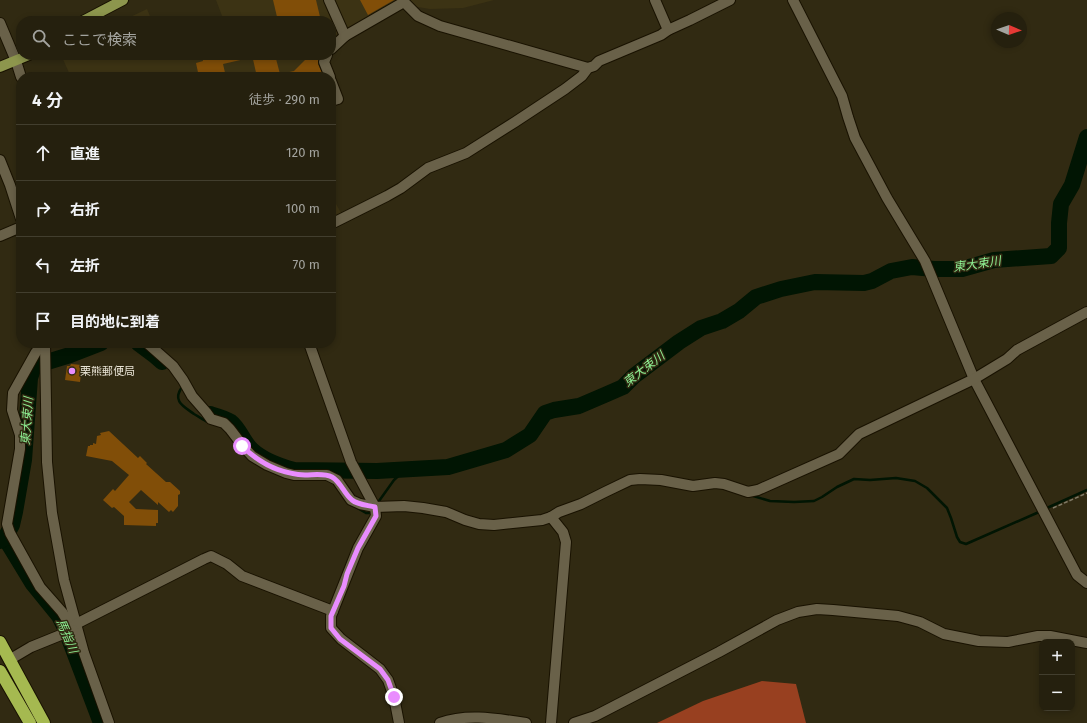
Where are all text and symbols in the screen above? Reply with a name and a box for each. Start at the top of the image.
north arrow [991,12,1027,48]
search box [16,16,336,60]
icon: search [30,27,52,49]
text: ここで検索 [62,31,137,49]
text: 4 分 [32,90,63,111]
text: 徒歩 · 290 m [249,92,320,107]
icon: ahead [32,142,54,164]
text: 直進 [70,145,100,163]
text: 120 m [286,145,320,160]
icon: right [32,198,54,220]
text: 右折 [70,201,100,219]
text: 100 m [285,201,320,216]
water label: 東大束川 [952,253,1004,274]
icon: left [32,254,54,276]
text: 左折 [70,257,100,275]
text: 70 m [293,257,320,272]
icon: arrive [32,310,54,332]
text: 目的地に到着 [70,313,160,331]
water label: 東大束川 [621,347,669,389]
place label: 栗熊郵便局 [80,365,135,378]
marker: 栗熊郵便局 [67,366,77,376]
water label: 東大束川 [18,395,36,445]
route start [233,437,251,455]
water label: 馬指川 [54,617,81,657]
map controls [1039,639,1075,711]
button: + [1039,639,1075,675]
button: − [1039,675,1075,711]
route end [385,688,403,706]

